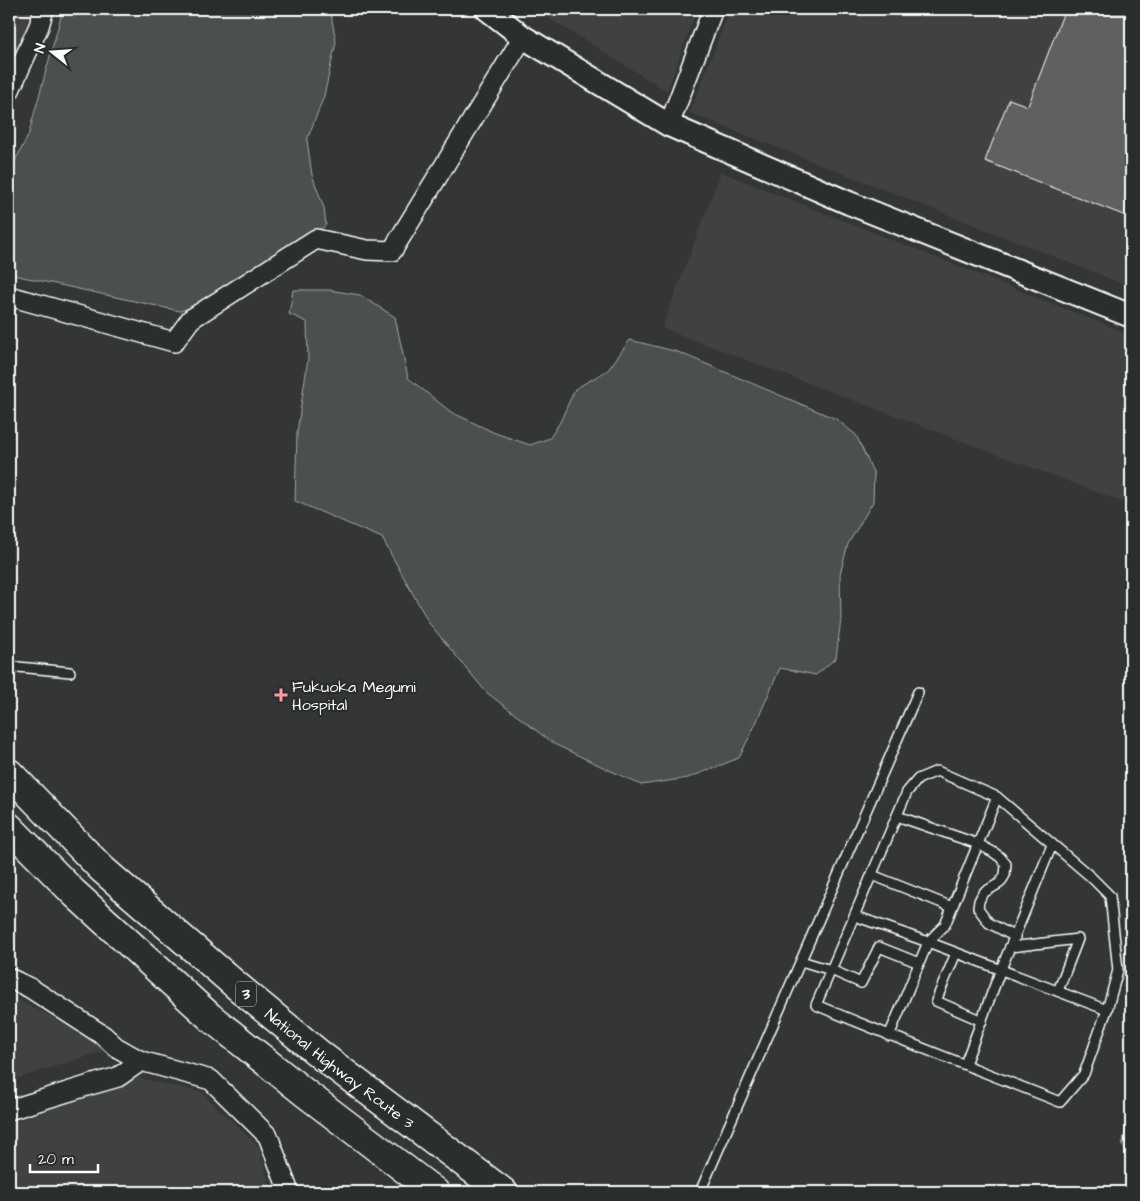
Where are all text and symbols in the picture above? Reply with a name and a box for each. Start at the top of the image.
north arrow [28,28,78,78]
text: N [30,41,51,56]
place label: Fukuoka Megumi Hospital [292,676,416,716]
marker: Fukuoka Megumi Hospital [274,688,288,702]
road number: 3 [236,982,256,1006]
street label: National Highway Route 3 [260,1004,419,1134]
scale bar [30,1141,98,1173]
text: 20 m [38,1149,74,1170]

